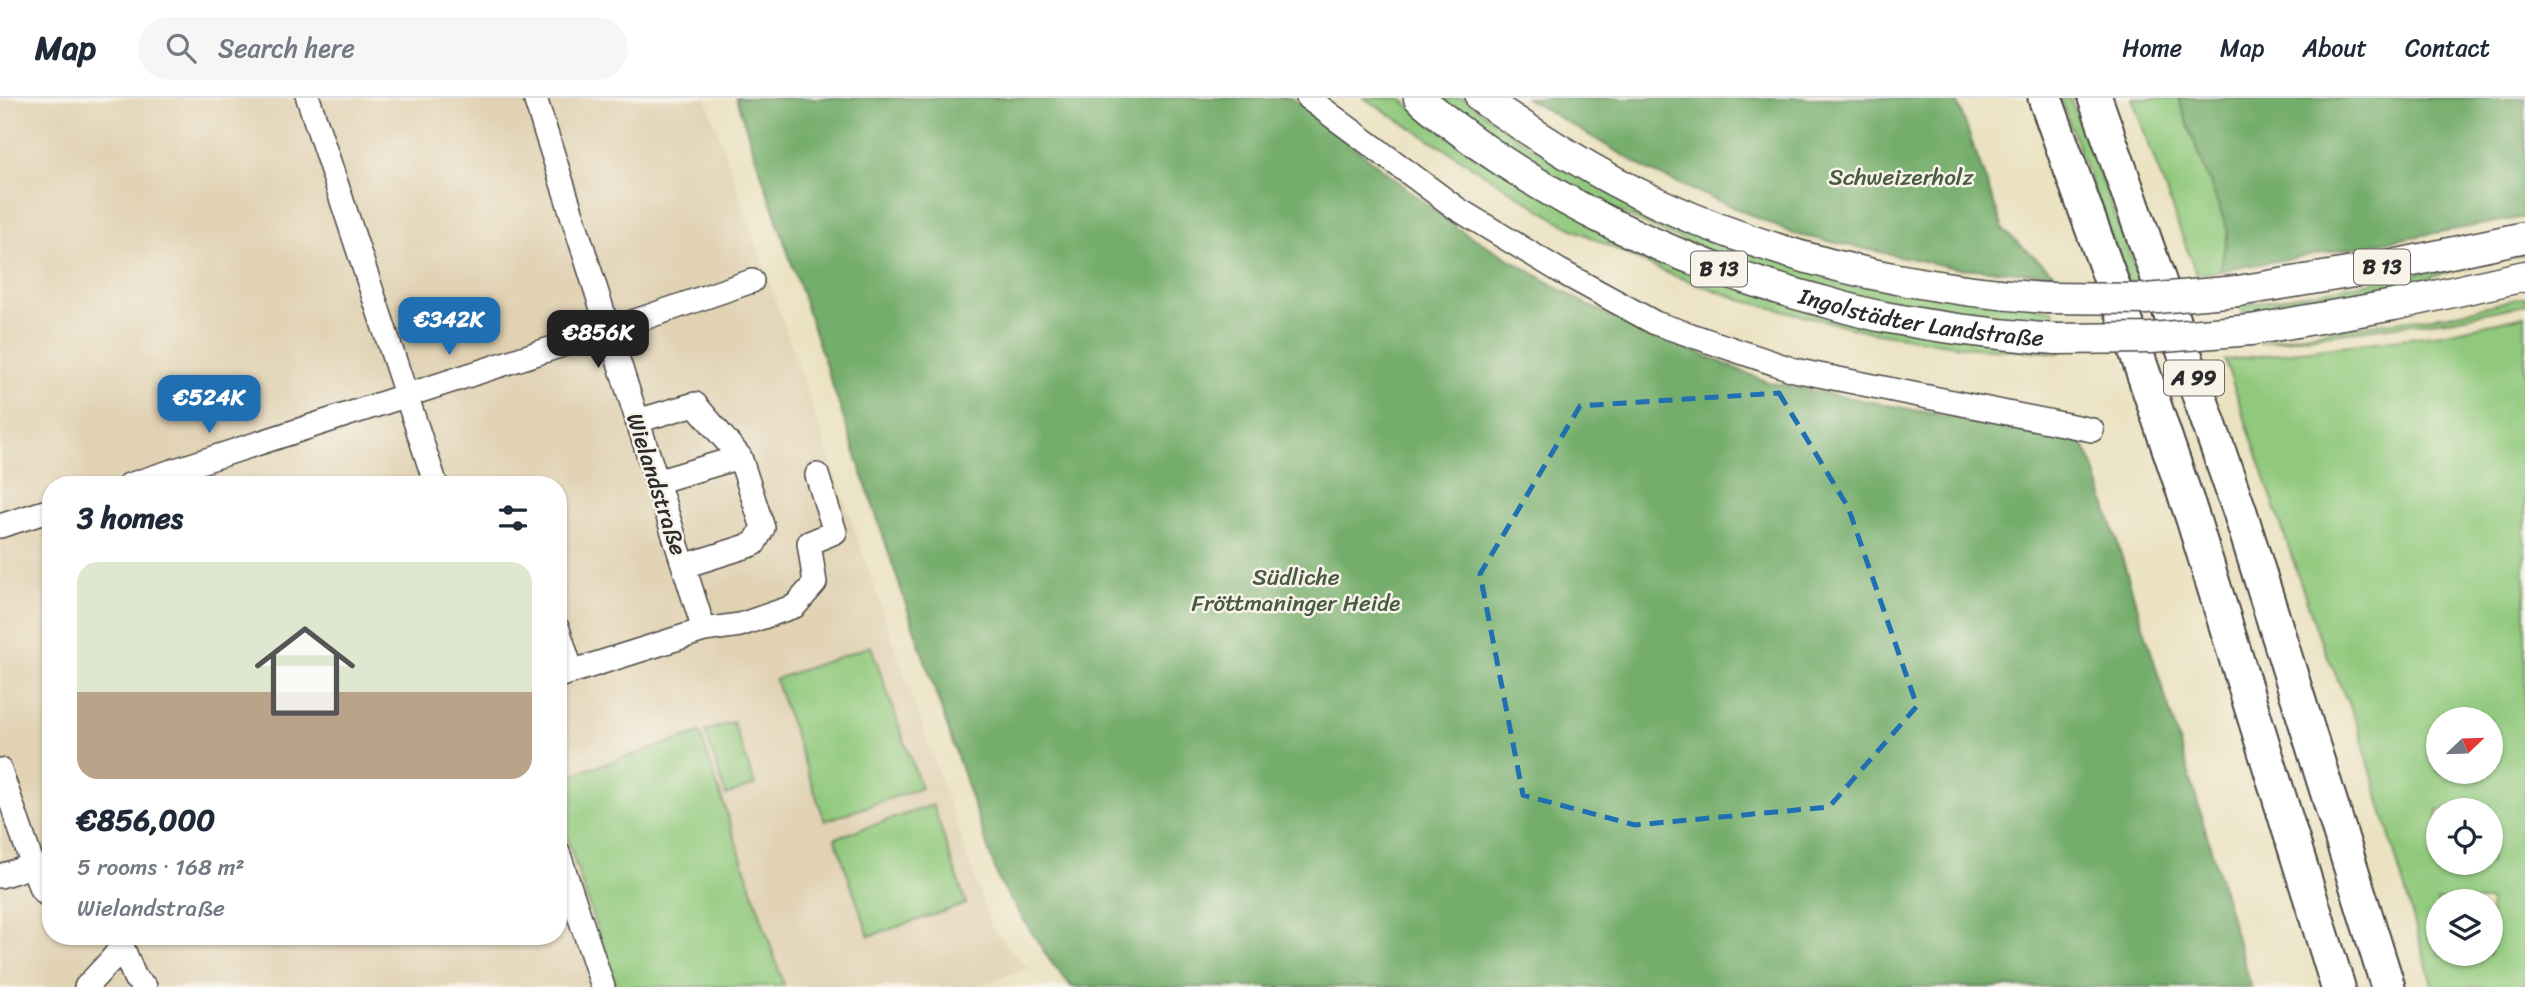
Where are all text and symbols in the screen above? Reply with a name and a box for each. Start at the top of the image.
search box [138,17,628,80]
text: Map [35,19,96,77]
text: Search here [218,25,355,71]
text: Home [2122,27,2182,69]
text: Map [2220,27,2264,69]
text: About [2302,27,2367,69]
text: Contact [2405,27,2490,69]
icon: search [162,29,200,67]
park label: Schweizerholz [1829,157,1974,198]
road number: B 13 [2354,250,2410,284]
road number: B 13 [1691,252,1747,286]
street label: Ingolstädter Landstraße [1793,275,2045,359]
pin: €342K [400,298,498,357]
text: €342K [414,299,484,340]
pin: €856K [549,310,647,370]
text: €856K [563,312,633,353]
road number: A 99 [2164,360,2224,396]
pin: €524K [160,376,258,435]
text: €524K [174,377,244,418]
street label: Wielandstraße [614,408,699,561]
text: 3 homes [77,491,183,545]
icon: filters [494,499,532,537]
park label: Südliche Fröttmaninger Heide [1192,557,1400,624]
icon: home [242,608,368,734]
north arrow [2426,707,2502,784]
map controls [2426,707,2503,966]
text: €856,000 [77,793,215,847]
button: locate [2426,798,2503,875]
text: 5 rooms · 168 m² [77,847,245,888]
text: Wielandstraße [77,888,225,929]
button: layers [2426,889,2503,966]

